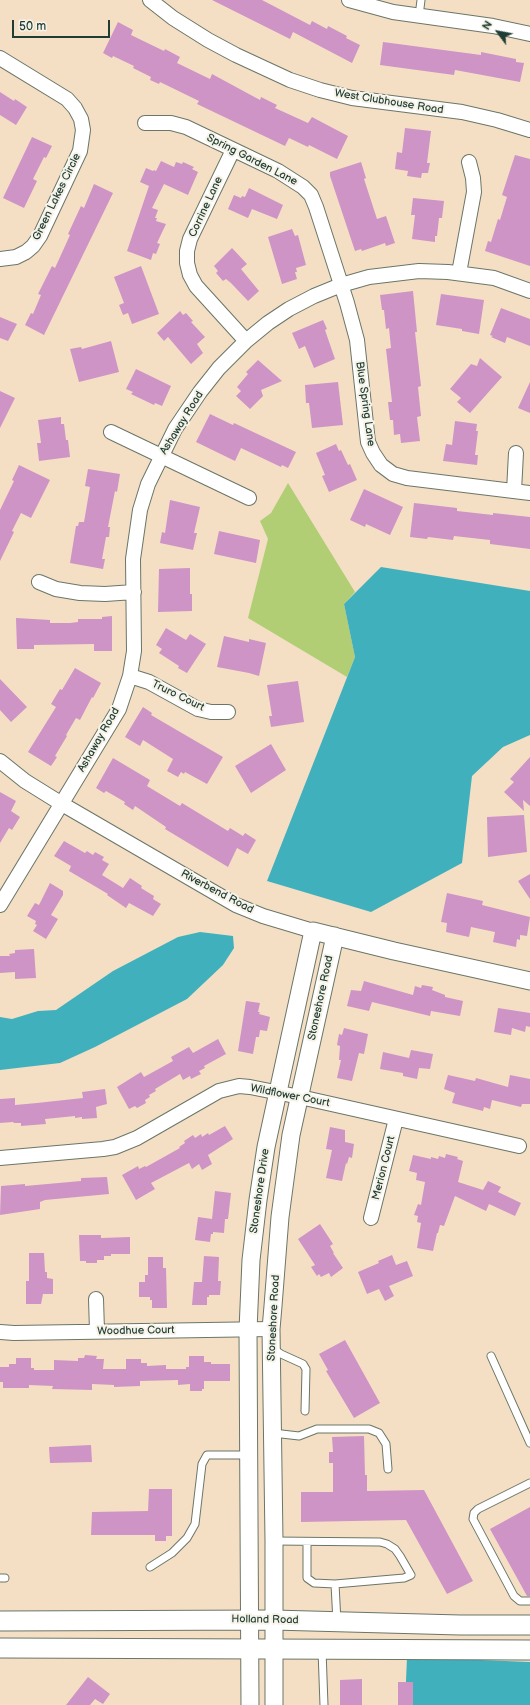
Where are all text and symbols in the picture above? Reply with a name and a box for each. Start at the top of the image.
scale bar [14,12,112,38]
north arrow [478,12,518,52]
text: N [480,18,495,32]
text: 50 m [19,19,46,34]
street label: West Clubhouse Road [334,87,444,117]
street label: Spring Garden Lane [204,131,300,189]
street label: Green Lakes Circle [30,151,84,243]
street label: Corrine Lane [186,175,226,239]
street label: Blue Spring Lane [353,361,377,447]
street label: Ashaway Road [157,389,207,457]
street label: Truro Court [150,678,206,714]
street label: Ashaway Road [75,705,123,775]
street label: Riverbend Road [178,867,256,917]
street label: Stoneshore Road [306,954,336,1042]
street label: Wildflower Court [249,1082,331,1110]
street label: Merion Court [370,1135,398,1201]
street label: Stoneshore Drive [248,1148,272,1234]
street label: Stoneshore Road [265,1275,283,1361]
street label: Woodhue Court [97,1324,175,1338]
street label: Holland Road [231,1613,299,1627]

